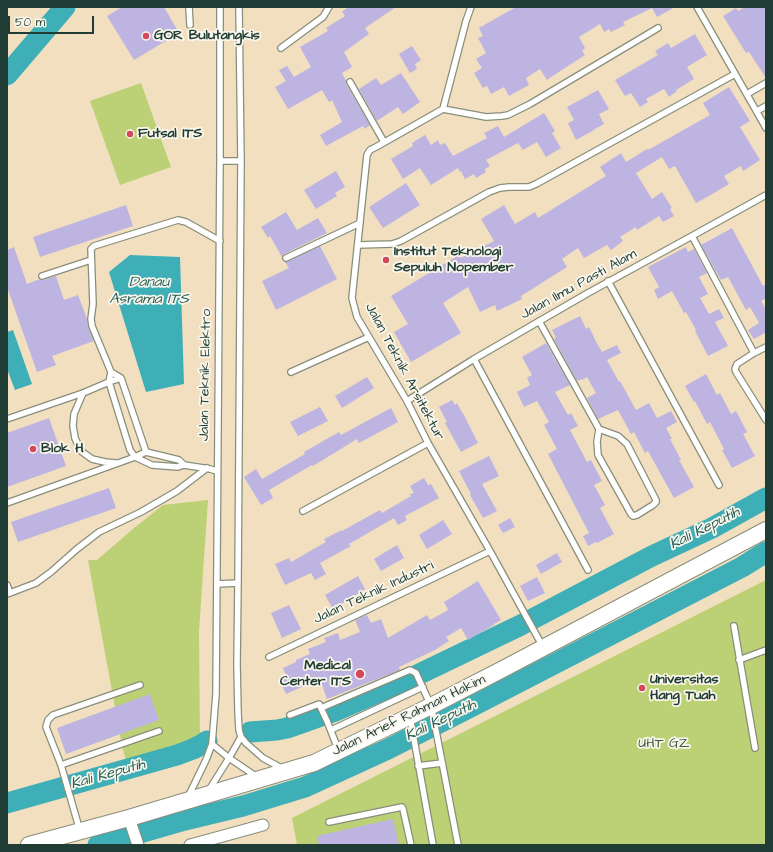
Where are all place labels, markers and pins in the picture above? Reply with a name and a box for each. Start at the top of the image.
place label: GOR Bulutangkis [154,28,260,44]
marker: GOR Bulutangkis [141,31,151,41]
place label: Futsal ITS [138,126,202,142]
marker: Futsal ITS [125,129,135,139]
place label: Institut Teknologi Sepuluh Nopember [394,244,513,276]
marker: Institut Teknologi Sepuluh Nopember [381,255,391,265]
place label: Blok H [41,441,84,457]
marker: Blok H [28,444,38,454]
place label: Medical Center ITS [280,658,351,690]
marker: Medical Center ITS [354,668,366,680]
place label: Universitas Hang Tuah [650,672,718,704]
marker: Universitas Hang Tuah [637,683,647,693]

